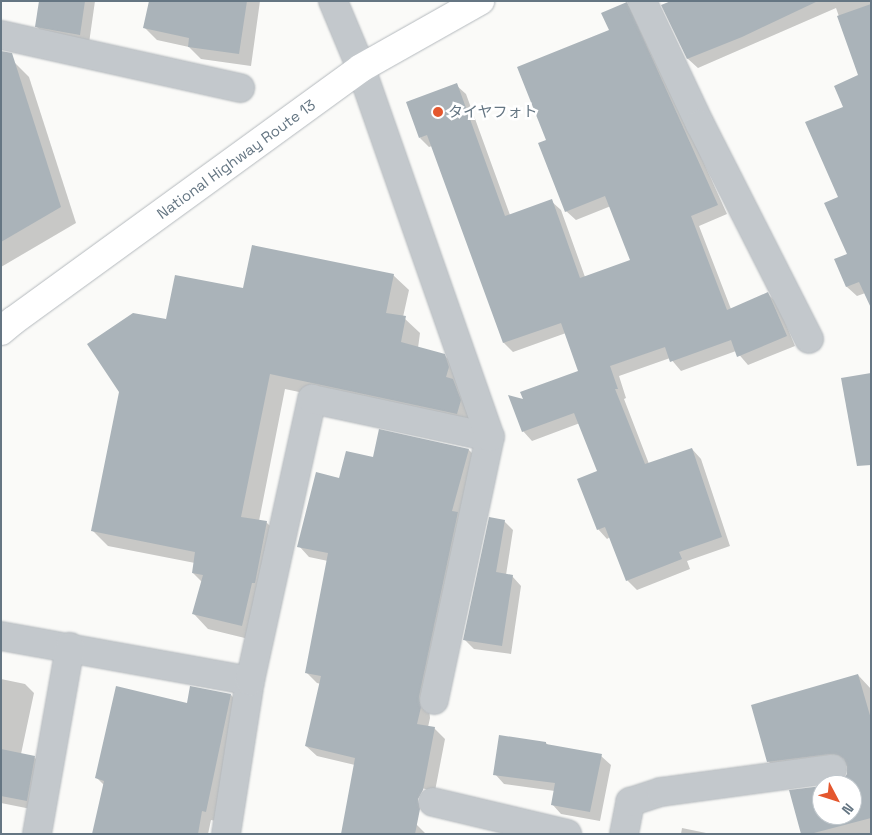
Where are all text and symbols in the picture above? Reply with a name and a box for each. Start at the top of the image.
street label: National Highway Route 13 [153,95,319,223]
place label: タイヤフォト [448,103,538,121]
marker: タイヤフォト [432,106,444,118]
north arrow [812,775,862,825]
text: N [838,800,858,818]

